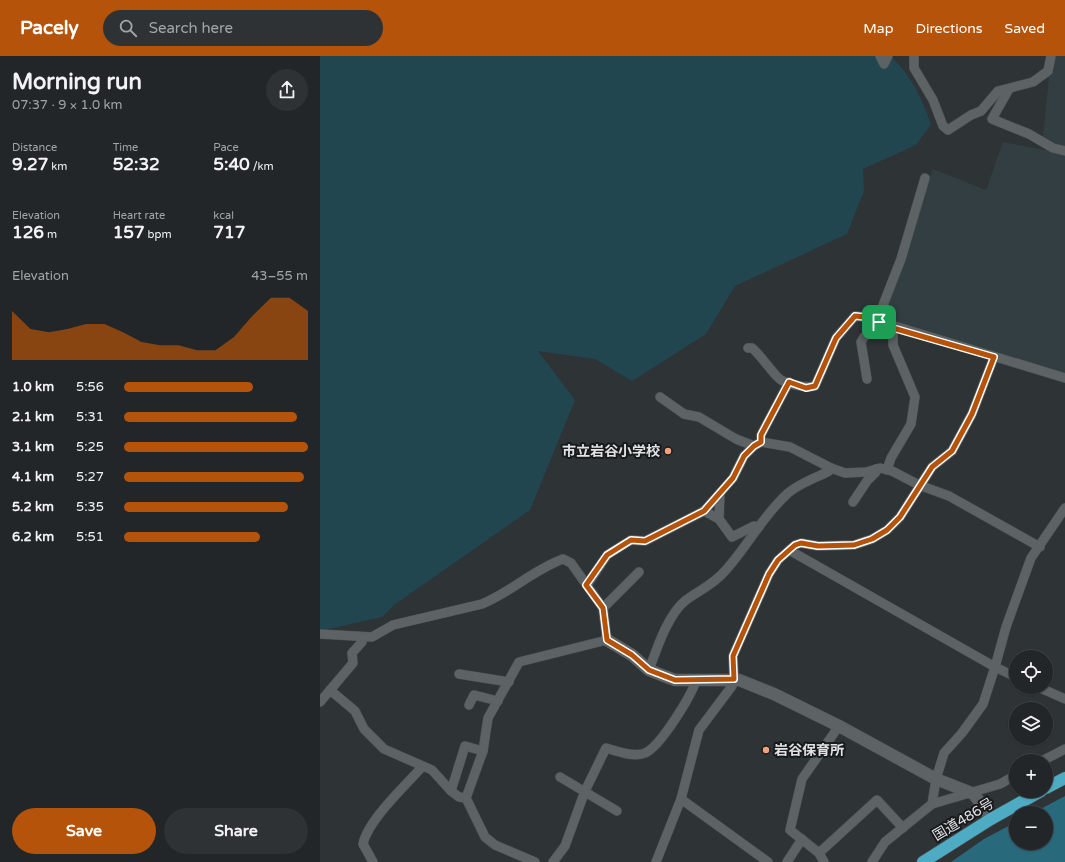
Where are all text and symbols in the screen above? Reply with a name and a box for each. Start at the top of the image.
search box [103,10,383,46]
text: Pacely [20,17,79,39]
icon: search [117,17,139,39]
text: Search here [149,19,233,37]
text: Map [863,20,894,37]
text: Directions [916,20,983,37]
text: Saved [1005,20,1045,37]
text: Morning run [12,69,142,95]
button: share [266,69,308,111]
text: 07:37 · 9 × 1.0 km [12,97,123,113]
text: Distance [12,141,57,154]
text: Time [113,141,138,154]
text: Pace [213,141,239,154]
text: 9.27 [12,154,48,175]
text: 52:32 [113,154,160,175]
text: 5:40 [213,154,250,175]
text: km [48,160,67,173]
text: /km [250,160,274,173]
text: Elevation [12,209,60,222]
text: Heart rate [113,209,165,222]
text: kcal [213,209,234,222]
text: 126 [12,222,44,243]
text: 157 [113,222,145,243]
text: 717 [213,222,245,243]
text: m [44,228,57,241]
text: bpm [145,228,172,241]
text: Elevation [12,268,69,284]
text: 43–55 m [251,268,308,284]
pin [862,305,896,339]
icon: arrive [868,311,890,333]
text: 1.0 km [12,379,54,395]
text: 5:56 [76,379,104,395]
text: 2.1 km [12,409,54,425]
text: 5:31 [76,409,104,425]
text: 3.1 km [12,439,54,455]
text: 5:25 [76,439,104,455]
place label: 市立岩谷小学校 [562,443,660,460]
marker: 市立岩谷小学校 [663,446,673,456]
text: 4.1 km [12,469,54,485]
text: 5:27 [76,469,104,485]
text: 5.2 km [12,499,54,515]
text: 5:35 [76,499,104,515]
text: 6.2 km [12,529,54,545]
text: 5:51 [76,529,104,545]
map controls [1009,650,1053,850]
button: locate [1009,650,1053,694]
button: layers [1009,702,1053,746]
place label: 岩谷保育所 [774,742,844,759]
marker: 岩谷保育所 [761,745,771,755]
button: + [1009,754,1053,798]
street label: 国道486号 [930,795,997,844]
button: − [1009,806,1053,850]
button: Save [12,808,156,854]
button: Share [164,808,308,854]

